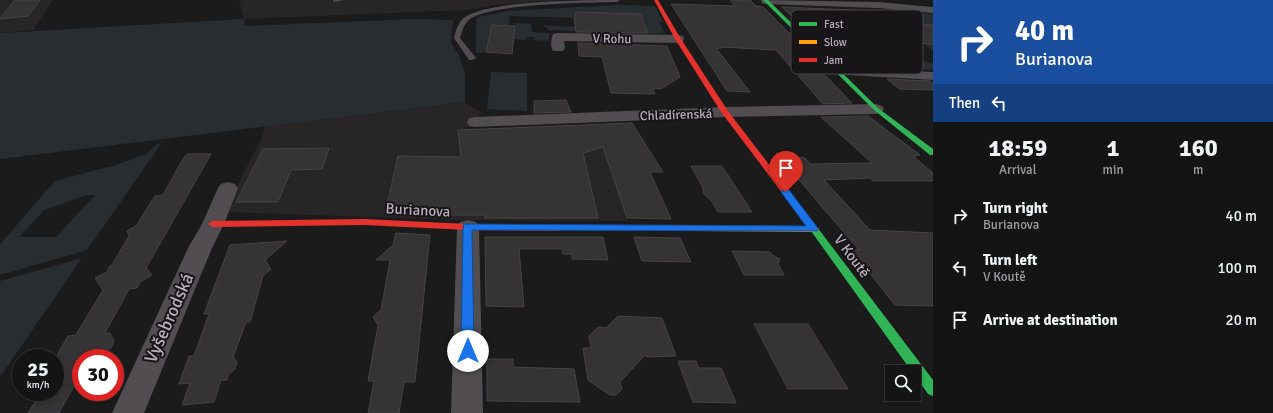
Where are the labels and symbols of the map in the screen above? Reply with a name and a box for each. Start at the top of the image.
legend [791,10,923,74]
text: Fast [824,18,844,31]
street label: V Rohu [592,31,632,47]
text: Slow [824,36,847,49]
text: Jam [824,54,843,67]
street label: Chladírenská [639,106,713,124]
pin [769,151,803,192]
street label: Burianova [385,199,451,221]
street label: V Koutě [830,231,874,281]
street label: Vyšebrodská [139,270,199,366]
position arrow [447,330,489,372]
speed limit sign: 30 [72,349,124,401]

